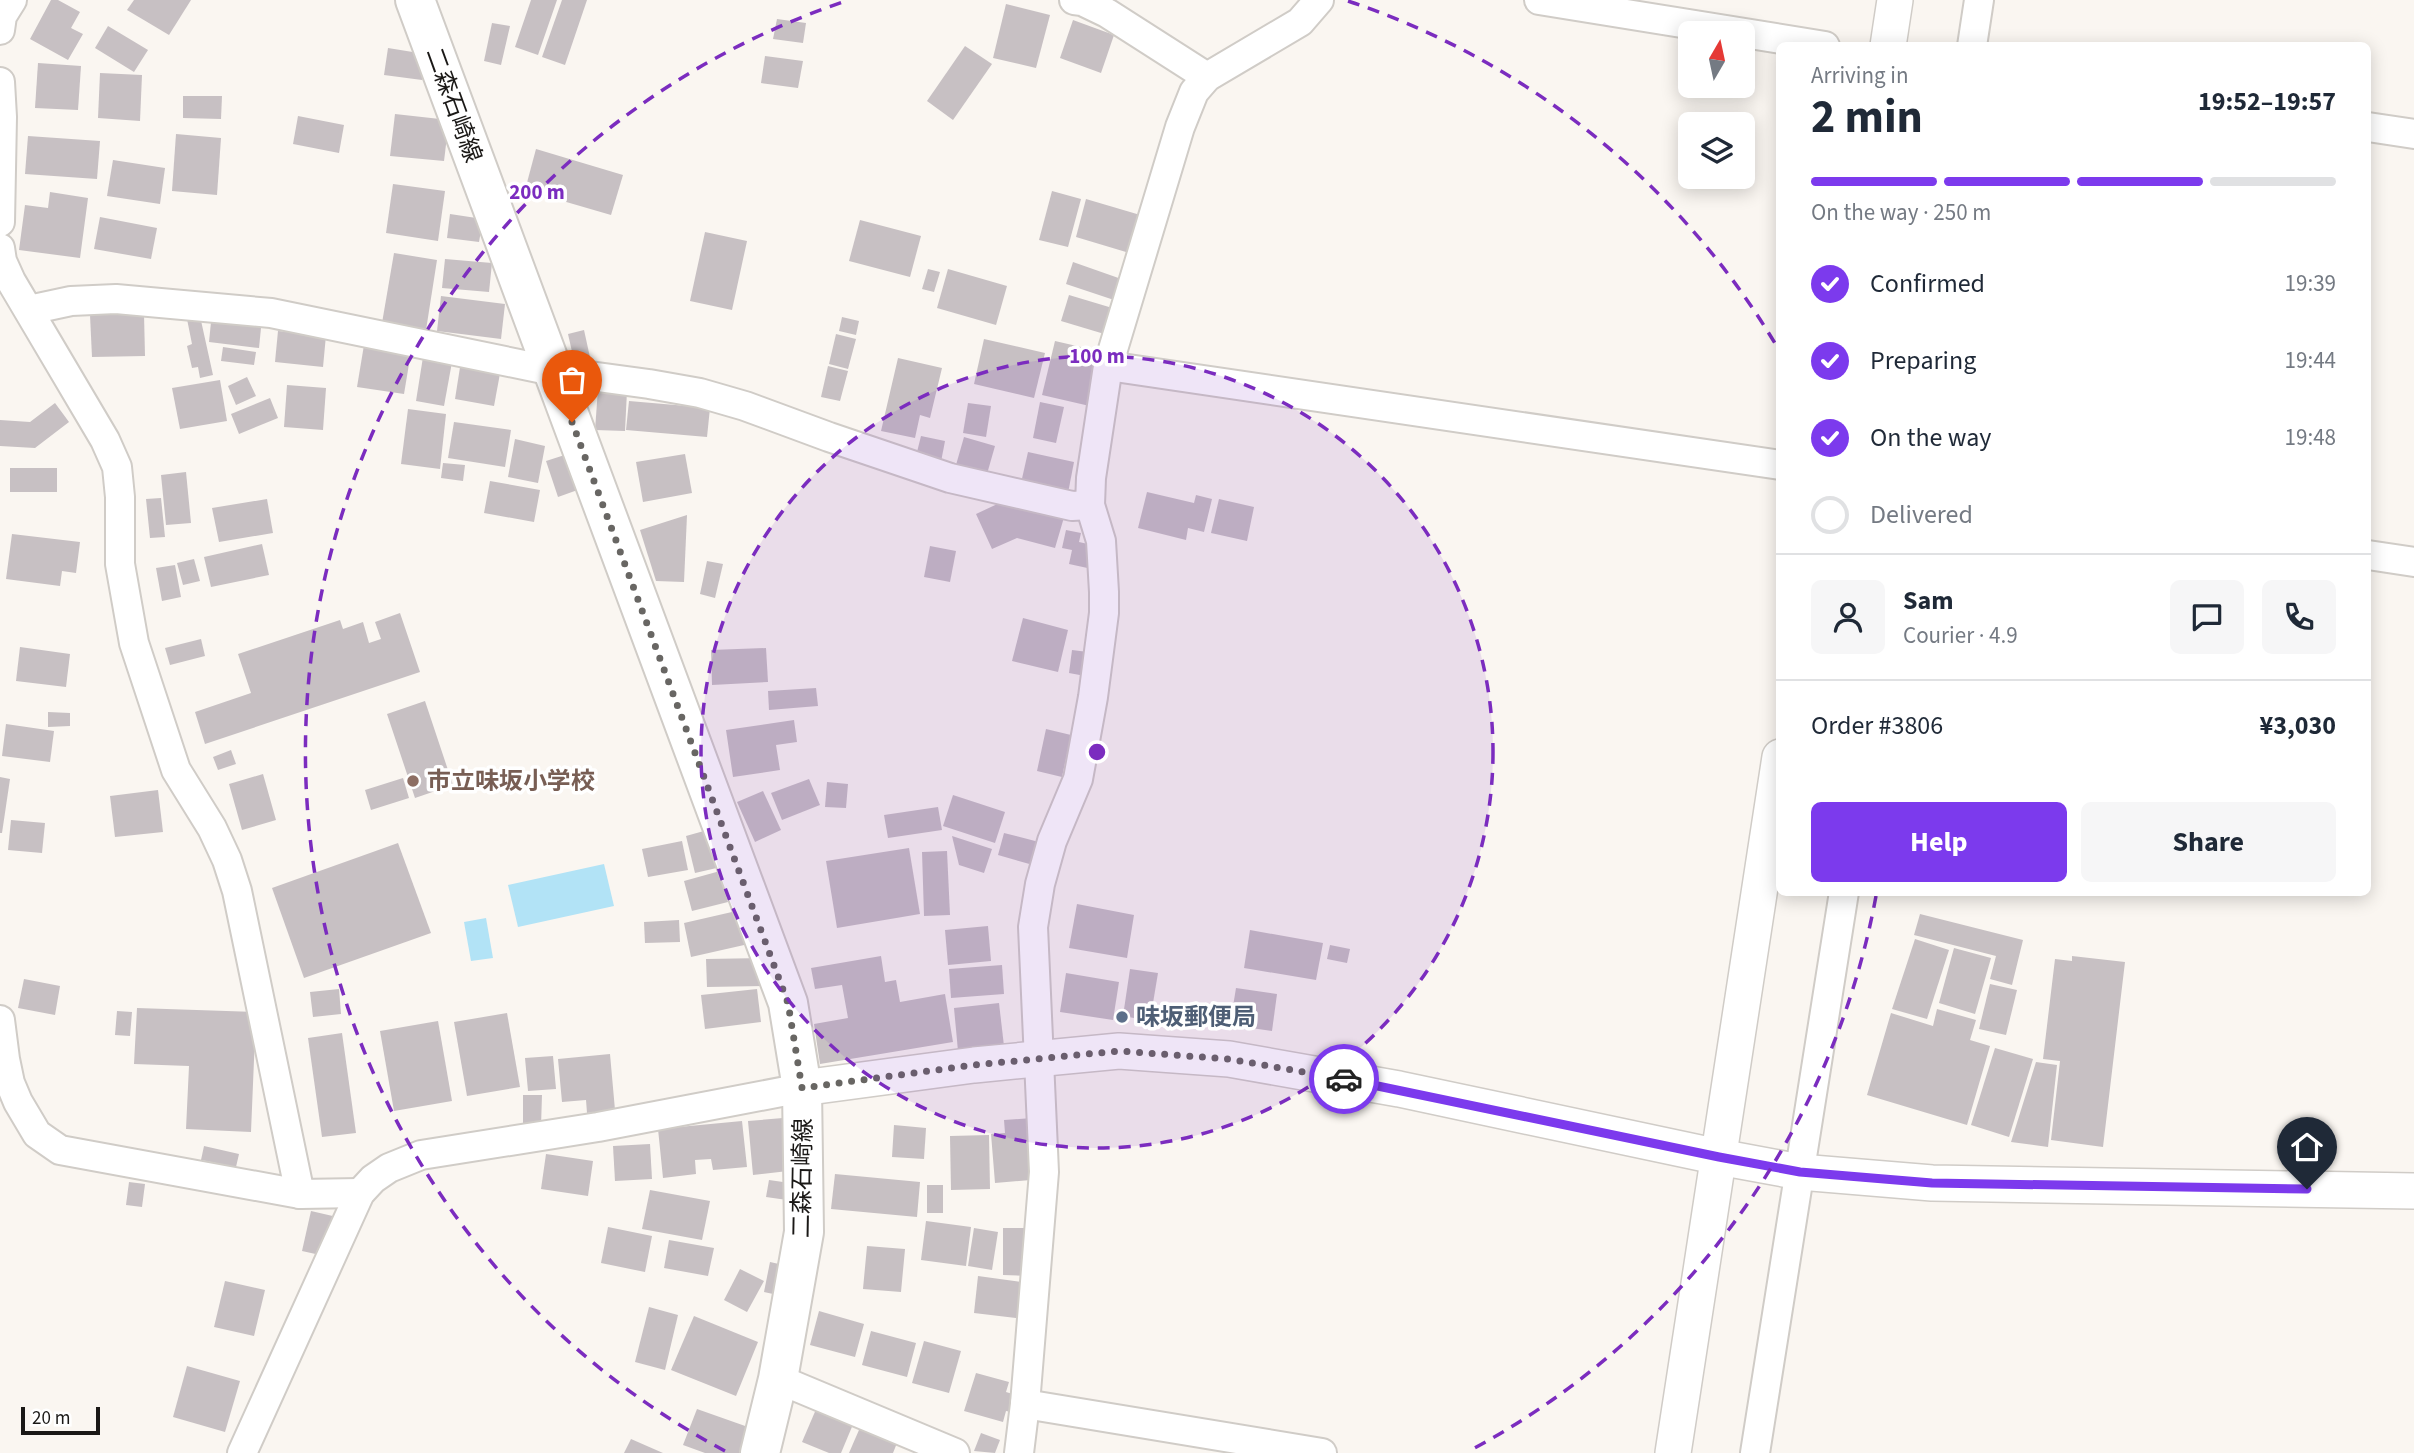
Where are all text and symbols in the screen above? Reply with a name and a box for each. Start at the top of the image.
north arrow [1678,21,1755,98]
map controls [1678,21,1755,189]
street label: 二森石崎線 [417,43,490,168]
text: Arriving in [1811,59,1909,92]
text: 19:52–19:57 [2198,83,2336,120]
text: 2 min [1811,85,1923,150]
button: layers [1678,112,1755,189]
text: 200 m [509,177,565,207]
text: On the way · 250 m [1811,196,1991,229]
icon: check [1811,265,1849,303]
text: Confirmed [1870,265,1985,302]
text: 19:39 [2285,267,2336,300]
text: 100 m [1069,341,1125,371]
icon: check [1811,342,1849,380]
text: Preparing [1870,342,1976,379]
text: 19:44 [2285,344,2336,377]
pin [542,350,602,422]
icon: bag [553,361,591,399]
icon: check [1811,419,1849,457]
text: On the way [1870,419,1991,456]
text: 19:48 [2285,421,2336,454]
text: Delivered [1870,496,1973,533]
button: person [1811,580,1885,654]
button: chat [2170,580,2244,654]
button: phone [2262,580,2336,654]
text: Sam [1903,582,1953,619]
text: Courier · 4.9 [1903,619,2018,652]
text: Order #3806 [1811,707,1943,744]
text: ¥3,030 [2260,707,2336,744]
centre of rings [1085,740,1109,764]
place label: 市立味坂小学校 [427,764,595,799]
marker: 市立味坂小学校 [405,773,421,789]
button: Help [1811,802,2067,882]
button: Share [2081,802,2336,882]
place label: 味坂郵便局 [1136,1000,1256,1035]
marker: 味坂郵便局 [1114,1009,1130,1025]
courier [1309,1044,1379,1114]
icon: car [1325,1060,1363,1098]
pin [2277,1117,2337,1189]
street label: 二森石崎線 [784,1118,821,1238]
icon: home [2288,1128,2326,1166]
scale bar [21,1404,100,1436]
text: 20 m [32,1405,70,1432]

